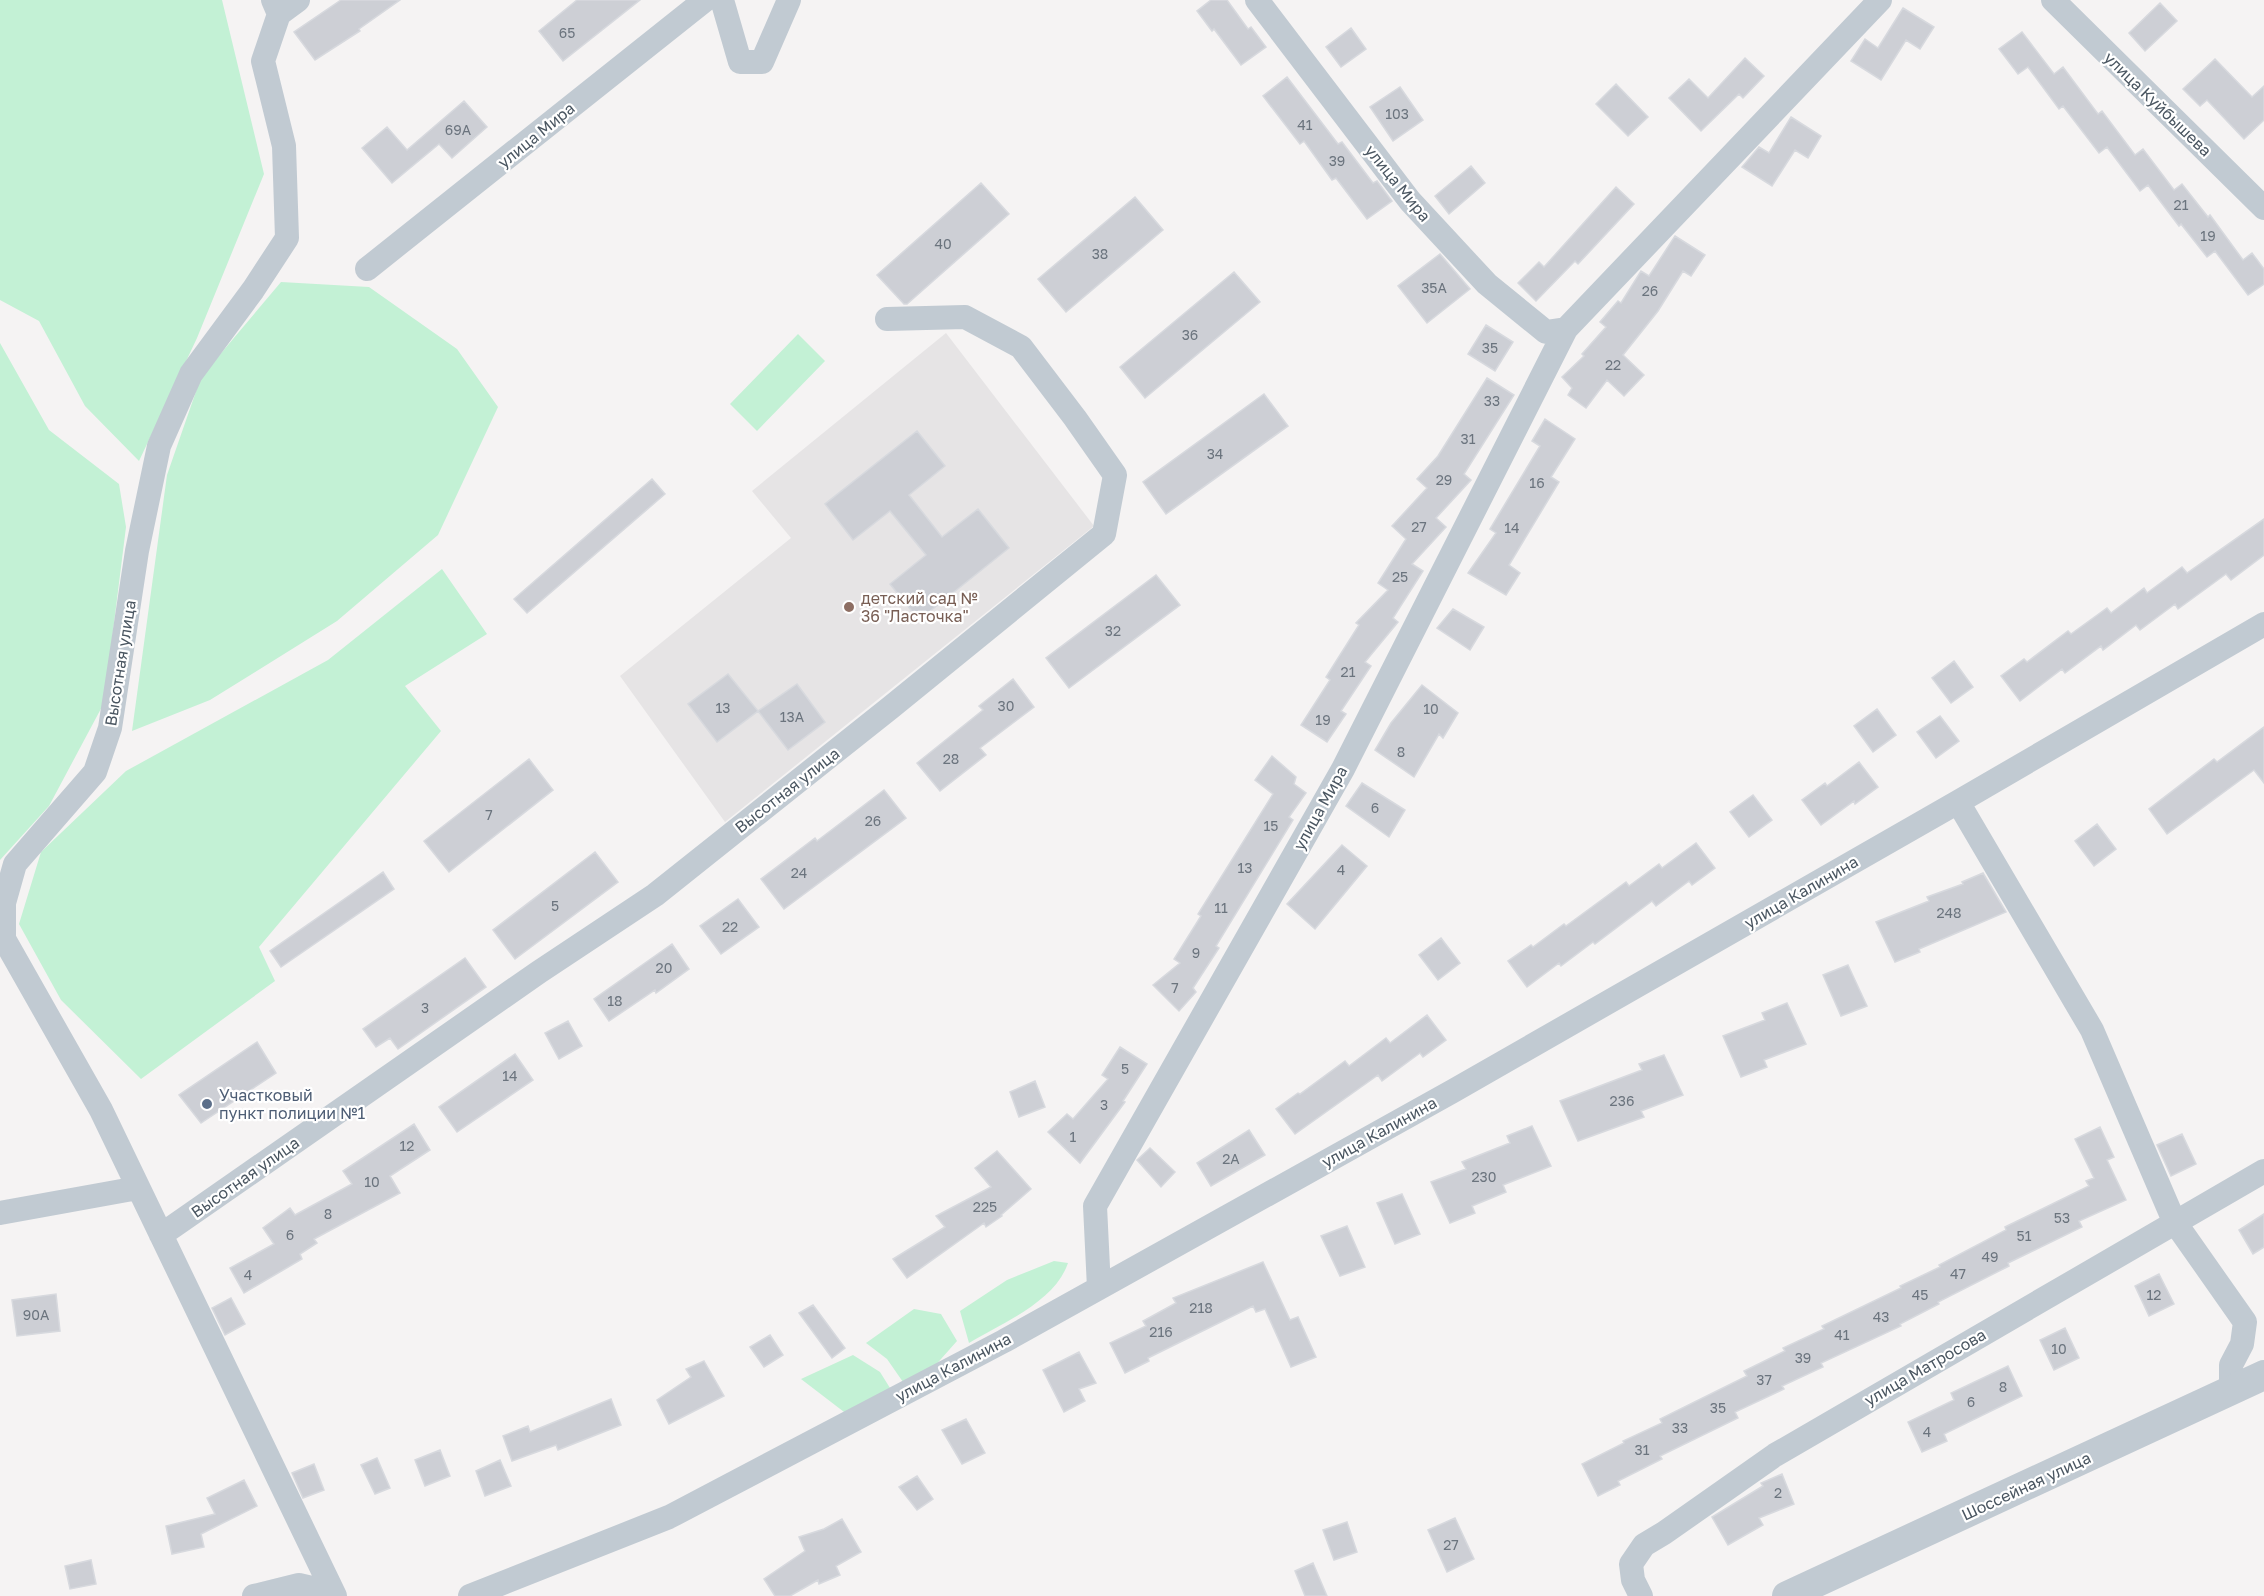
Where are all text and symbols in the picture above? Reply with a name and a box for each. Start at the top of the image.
house number: 65 [559,24,575,41]
street label: улица Куйбышева [2100,48,2216,160]
street label: улица Мира [493,98,579,172]
house number: 103 [1385,105,1409,122]
house number: 41 [1297,116,1313,133]
house number: 69А [445,121,472,138]
street label: улица Мира [1361,140,1435,226]
house number: 39 [1329,152,1345,169]
house number: 21 [2174,196,2189,213]
house number: 19 [2200,227,2216,244]
house number: 40 [934,235,952,252]
house number: 38 [1092,245,1108,262]
house number: 35А [1421,279,1447,296]
house number: 26 [1642,282,1658,299]
house number: 36 [1182,326,1198,343]
house number: 35 [1482,339,1498,356]
house number: 22 [1605,356,1621,373]
house number: 33 [1484,392,1500,409]
house number: 31 [1461,430,1476,447]
house number: 34 [1207,445,1223,462]
house number: 29 [1436,471,1452,488]
house number: 16 [1529,474,1545,491]
house number: 27 [1411,518,1427,535]
house number: 14 [1504,519,1520,536]
house number: 25 [1392,568,1408,585]
place label: детский сад № 36 "Ласточка" [861,588,978,626]
street label: Высотная улица [100,599,140,727]
marker: детский сад № 36 "Ласточка" [842,600,856,614]
house number: 32 [1105,622,1121,639]
house number: 21 [1341,663,1356,680]
house number: 30 [998,697,1014,714]
house number: 13 [716,699,730,716]
house number: 10 [1423,700,1439,717]
house number: 13А [780,708,805,725]
house number: 19 [1315,711,1331,728]
street label: Высотная улица [731,743,843,837]
house number: 8 [1397,743,1405,760]
house number: 28 [943,750,959,767]
street label: улица Мира [1289,762,1351,854]
house number: 6 [1371,799,1379,816]
house number: 7 [485,806,493,823]
house number: 26 [865,812,881,829]
house number: 15 [1264,817,1278,834]
street label: улица Калинина [1740,851,1862,933]
house number: 13 [1238,859,1252,876]
house number: 4 [1337,861,1345,878]
house number: 24 [791,864,807,881]
house number: 5 [551,897,559,914]
house number: 11 [1214,899,1228,916]
house number: 248 [1936,904,1962,921]
house number: 22 [722,918,738,935]
house number: 9 [1192,944,1200,961]
house number: 20 [656,959,672,976]
house number: 7 [1171,979,1179,996]
house number: 18 [607,992,623,1009]
house number: 3 [421,999,429,1016]
house number: 5 [1121,1060,1129,1077]
house number: 14 [502,1067,518,1084]
place label: Участковый пункт полиции №1 [219,1085,365,1123]
street label: улица Калинина [1318,1092,1440,1172]
house number: 236 [1610,1092,1634,1109]
house number: 3 [1100,1096,1108,1113]
marker: Участковый пункт полиции №1 [200,1097,214,1111]
house number: 1 [1070,1128,1077,1145]
street label: Высотная улица [187,1132,303,1222]
house number: 12 [400,1137,414,1154]
house number: 2А [1222,1150,1240,1167]
house number: 230 [1472,1168,1497,1185]
house number: 10 [364,1173,380,1190]
house number: 225 [973,1198,997,1215]
house number: 8 [324,1205,332,1222]
house number: 53 [2054,1209,2070,1226]
house number: 6 [286,1226,294,1243]
house number: 51 [2017,1227,2032,1244]
house number: 49 [1981,1248,1999,1265]
house number: 47 [1950,1265,1966,1282]
house number: 4 [244,1266,252,1283]
house number: 45 [1912,1286,1928,1303]
house number: 12 [2147,1286,2161,1303]
house number: 218 [1189,1299,1213,1316]
house number: 90А [23,1306,50,1323]
house number: 43 [1873,1308,1889,1325]
house number: 216 [1149,1323,1173,1340]
street label: улица Матросова [1861,1324,1989,1410]
house number: 41 [1834,1326,1850,1343]
street label: улица Калинина [892,1328,1014,1406]
house number: 10 [2051,1340,2067,1357]
house number: 39 [1795,1349,1811,1366]
house number: 37 [1756,1371,1772,1388]
house number: 8 [1999,1378,2007,1395]
house number: 6 [1967,1393,1975,1410]
house number: 35 [1710,1399,1726,1416]
house number: 33 [1672,1419,1688,1436]
house number: 4 [1923,1423,1931,1440]
house number: 31 [1635,1441,1650,1458]
street label: Шоссейная улица [1958,1447,2094,1525]
house number: 2 [1774,1484,1782,1501]
house number: 27 [1443,1536,1459,1553]

